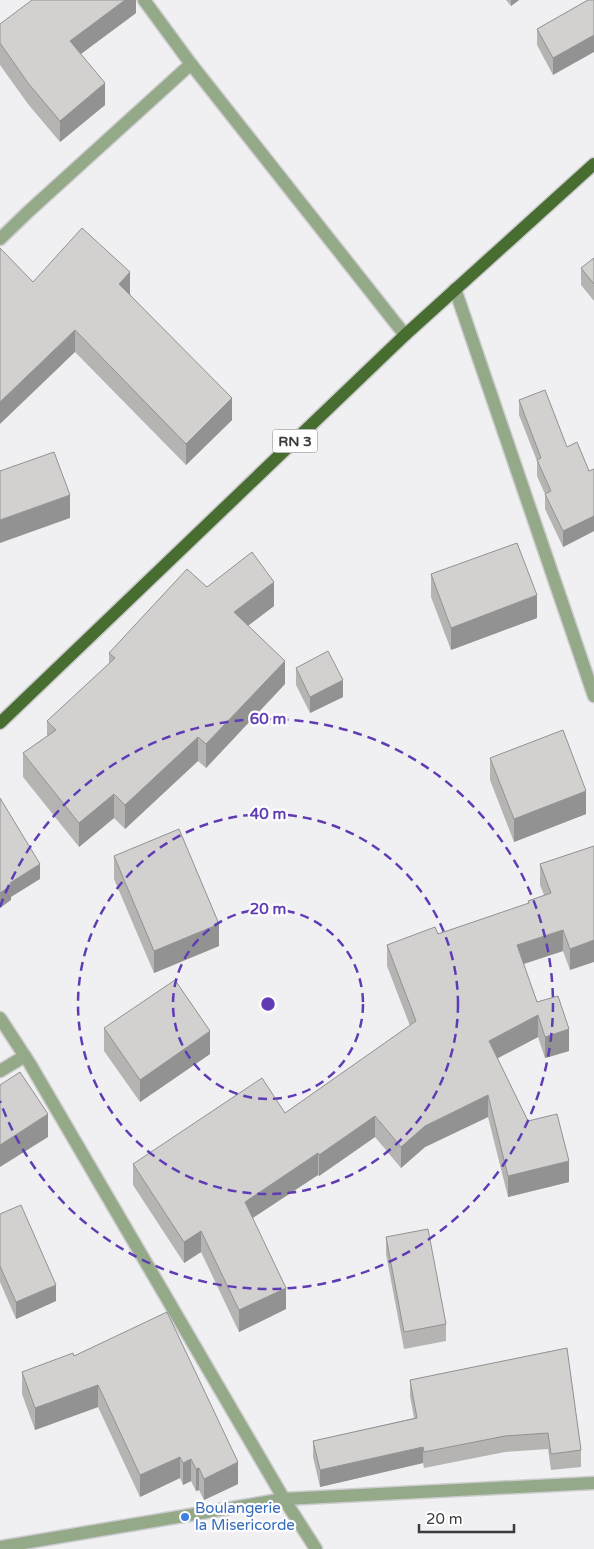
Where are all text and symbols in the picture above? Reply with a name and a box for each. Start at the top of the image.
road number: RN 3 [272,430,318,452]
text: 60 m [250,710,286,728]
text: 40 m [250,805,286,823]
text: 20 m [250,900,286,918]
centre of rings [259,995,277,1013]
place label: Boulangerie la Misericorde [195,1499,295,1534]
scale bar [419,1502,514,1534]
text: 20 m [426,1510,463,1528]
marker: Boulangerie la Misericorde [179,1511,191,1523]

